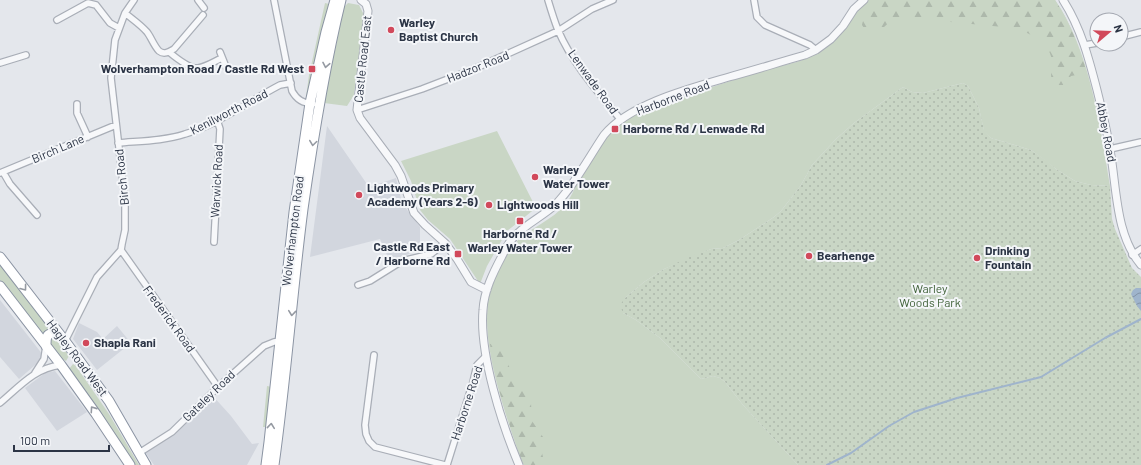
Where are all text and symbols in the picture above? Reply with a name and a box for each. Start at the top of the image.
north arrow [1089,12,1129,52]
street label: Castle Road East [350,15,374,103]
place label: Warley Baptist Church [399,15,478,43]
text: N [1112,23,1126,34]
marker: Warley Baptist Church [386,25,396,35]
street label: Hadzor Road [445,47,511,85]
street label: Lenwade Road [566,47,622,116]
place label: Wolverhampton Road / Castle Rd West [101,61,304,75]
one-way arrow [323,62,331,68]
marker: Wolverhampton Road / Castle Rd West [307,64,317,74]
street label: Harborne Road [634,77,711,117]
street label: Kenilworth Road [187,86,270,137]
street label: Abbey Road [1094,101,1120,163]
place label: Harborne Rd / Lenwade Rd [623,121,765,135]
marker: Harborne Rd / Lenwade Rd [610,124,620,134]
street label: Birch Lane [29,131,86,165]
one-way arrow [309,140,318,146]
street label: Warwick Road [207,144,225,218]
street label: Birch Road [111,148,131,206]
place label: Warley Water Tower [543,162,610,190]
marker: Warley Water Tower [530,172,540,182]
street label: Wolverhampton Road [278,175,306,287]
place label: Lightwoods Primary Academy (Years 2-6) [367,180,479,208]
marker: Lightwoods Primary Academy (Years 2-6) [354,190,364,200]
place label: Lightwoods Hill [497,197,579,211]
marker: Lightwoods Hill [484,200,494,210]
marker: Harborne Rd / Warley Water Tower [515,216,525,226]
place label: Harborne Rd / Warley Water Tower [468,226,573,254]
place label: Castle Rd East / Harborne Rd [374,239,450,267]
place label: Drinking Fountain [985,243,1031,271]
place label: Bearhenge [817,248,875,262]
marker: Castle Rd East / Harborne Rd [453,249,463,259]
marker: Bearhenge [804,251,814,261]
marker: Drinking Fountain [972,253,982,263]
park label: Warley Woods Park [899,281,961,309]
street label: Frederick Road [141,282,199,354]
one-way arrow [19,284,26,291]
one-way arrow [288,310,297,316]
street label: Hagley Road West [44,316,111,399]
place label: Shapla Rani [94,335,156,349]
marker: Shapla Rani [81,338,91,348]
street label: Harborne Road [447,364,485,442]
street label: Gateley Road [179,367,237,424]
one-way arrow [91,407,98,414]
one-way arrow [266,423,275,429]
scale bar [14,427,109,453]
text: 100 m [20,433,50,447]

